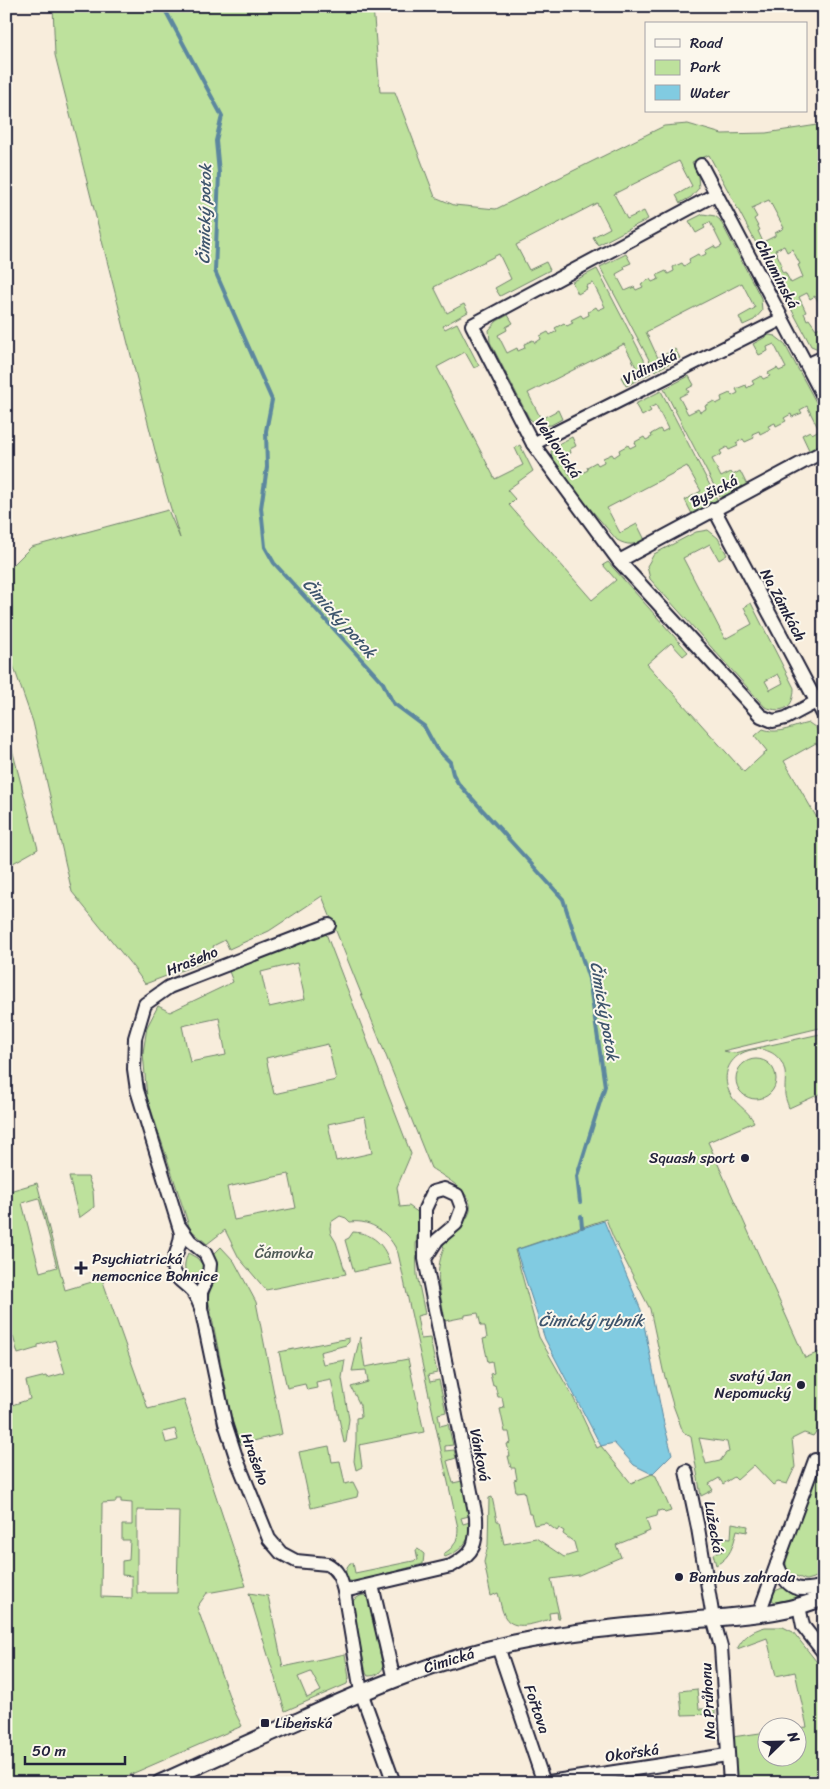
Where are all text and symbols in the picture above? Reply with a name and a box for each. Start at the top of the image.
legend [645,22,808,112]
text: Road [690,30,723,56]
text: Park [690,54,721,80]
text: Water [690,80,730,106]
water label: Čimický potok [189,162,220,264]
street label: Chlumínská [748,234,806,314]
street label: Vidimská [618,342,682,392]
street label: Vehlovická [528,412,588,484]
street label: Byšická [685,467,743,515]
street label: Na Zámkách [753,564,813,646]
water label: Čimický potok [295,571,385,666]
street label: Hrašeho [162,939,223,983]
water label: Čimický potok [582,959,628,1064]
place label: Squash sport [649,1145,735,1171]
marker: Squash sport [739,1152,751,1164]
park label: Čámovka [255,1240,314,1266]
place label: Psychiatrická nemocnice Bohnice [92,1246,218,1289]
marker: Psychiatrická nemocnice Bohnice [74,1261,88,1275]
water label: Čimický rybník [539,1306,646,1335]
place label: svatý Jan Nepomucký [715,1363,791,1406]
marker: svatý Jan Nepomucký [795,1379,807,1391]
street label: Vánková [462,1426,498,1484]
street label: Hrašeho [234,1429,277,1489]
street label: Lužecká [697,1499,731,1556]
place label: Bambus zahrada [689,1564,796,1590]
marker: Bambus zahrada [673,1571,685,1583]
street label: Čimická [420,1640,478,1681]
street label: Na Průhonu [693,1662,723,1740]
street label: Fořtova [516,1681,558,1738]
place label: Libeňská [275,1710,333,1736]
north arrow [758,1716,808,1766]
marker: Libeňská [259,1717,271,1729]
text: N [780,1727,807,1747]
scale bar [25,1734,125,1766]
street label: Okořská [604,1736,661,1770]
text: 50 m [32,1738,67,1764]

